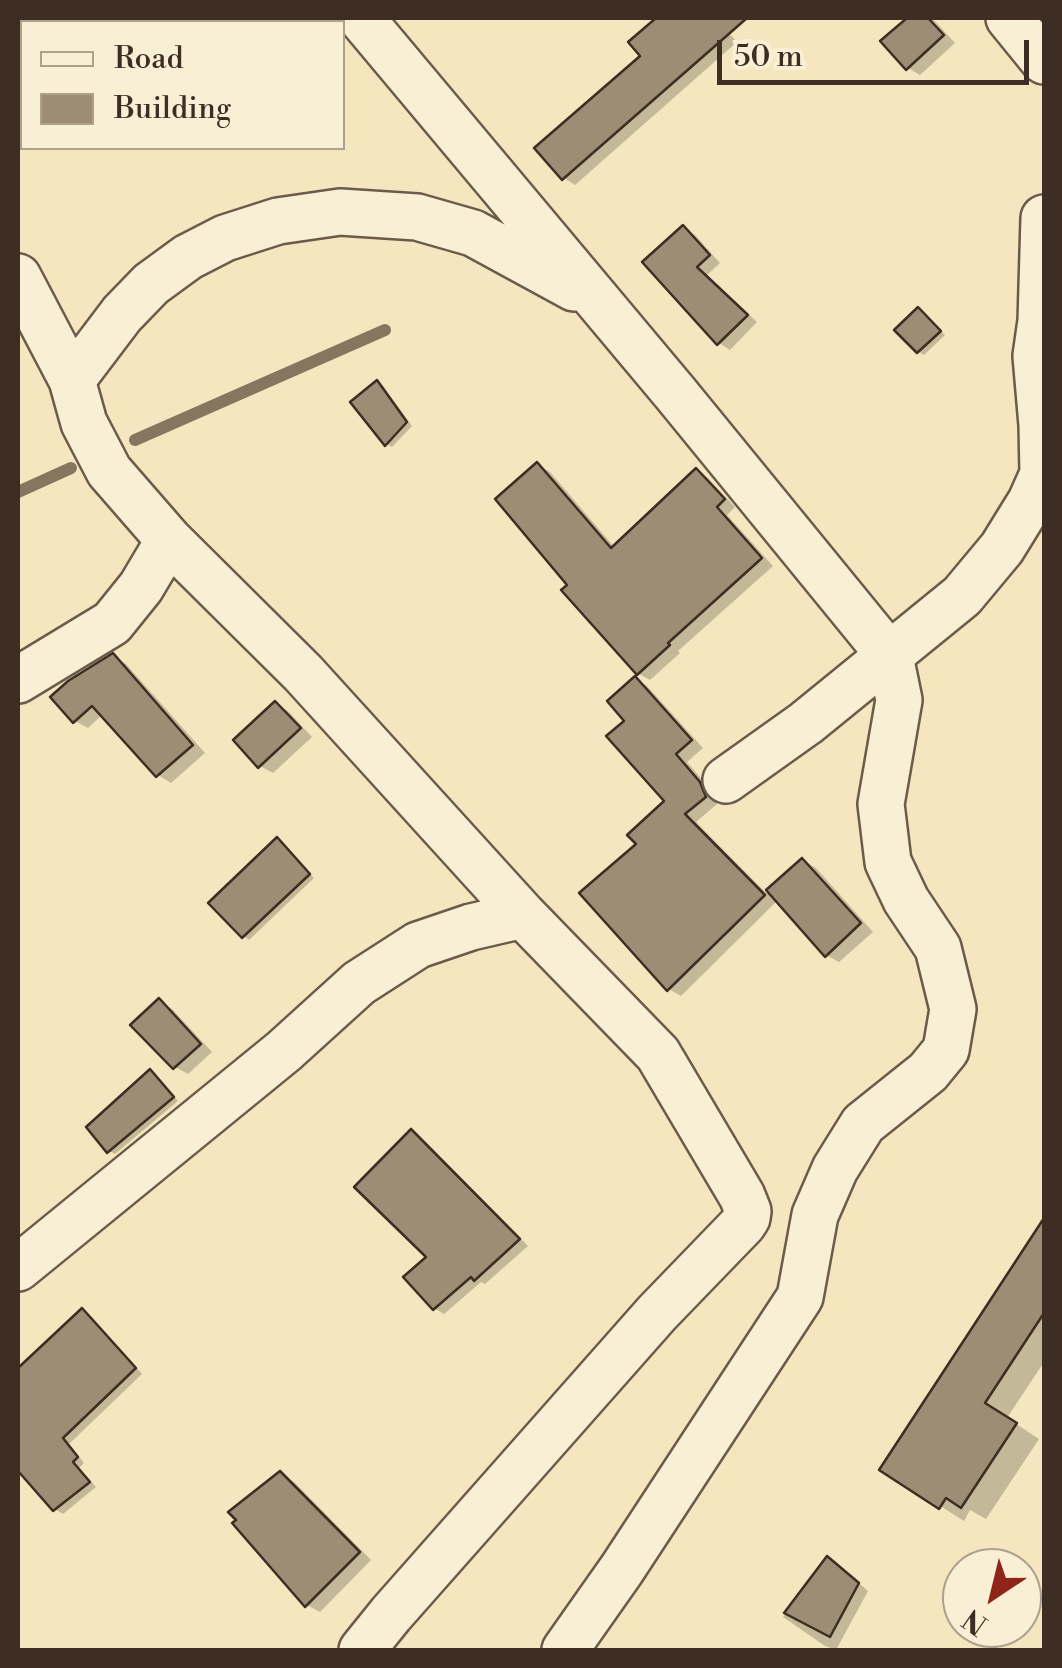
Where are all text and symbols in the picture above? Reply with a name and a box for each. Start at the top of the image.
legend [20,20,345,150]
scale bar [722,20,1034,82]
text: 50 m [734,38,803,76]
text: Road [114,40,184,78]
text: Building [114,90,231,128]
north arrow [942,1548,1042,1648]
text: N [957,1601,995,1642]

